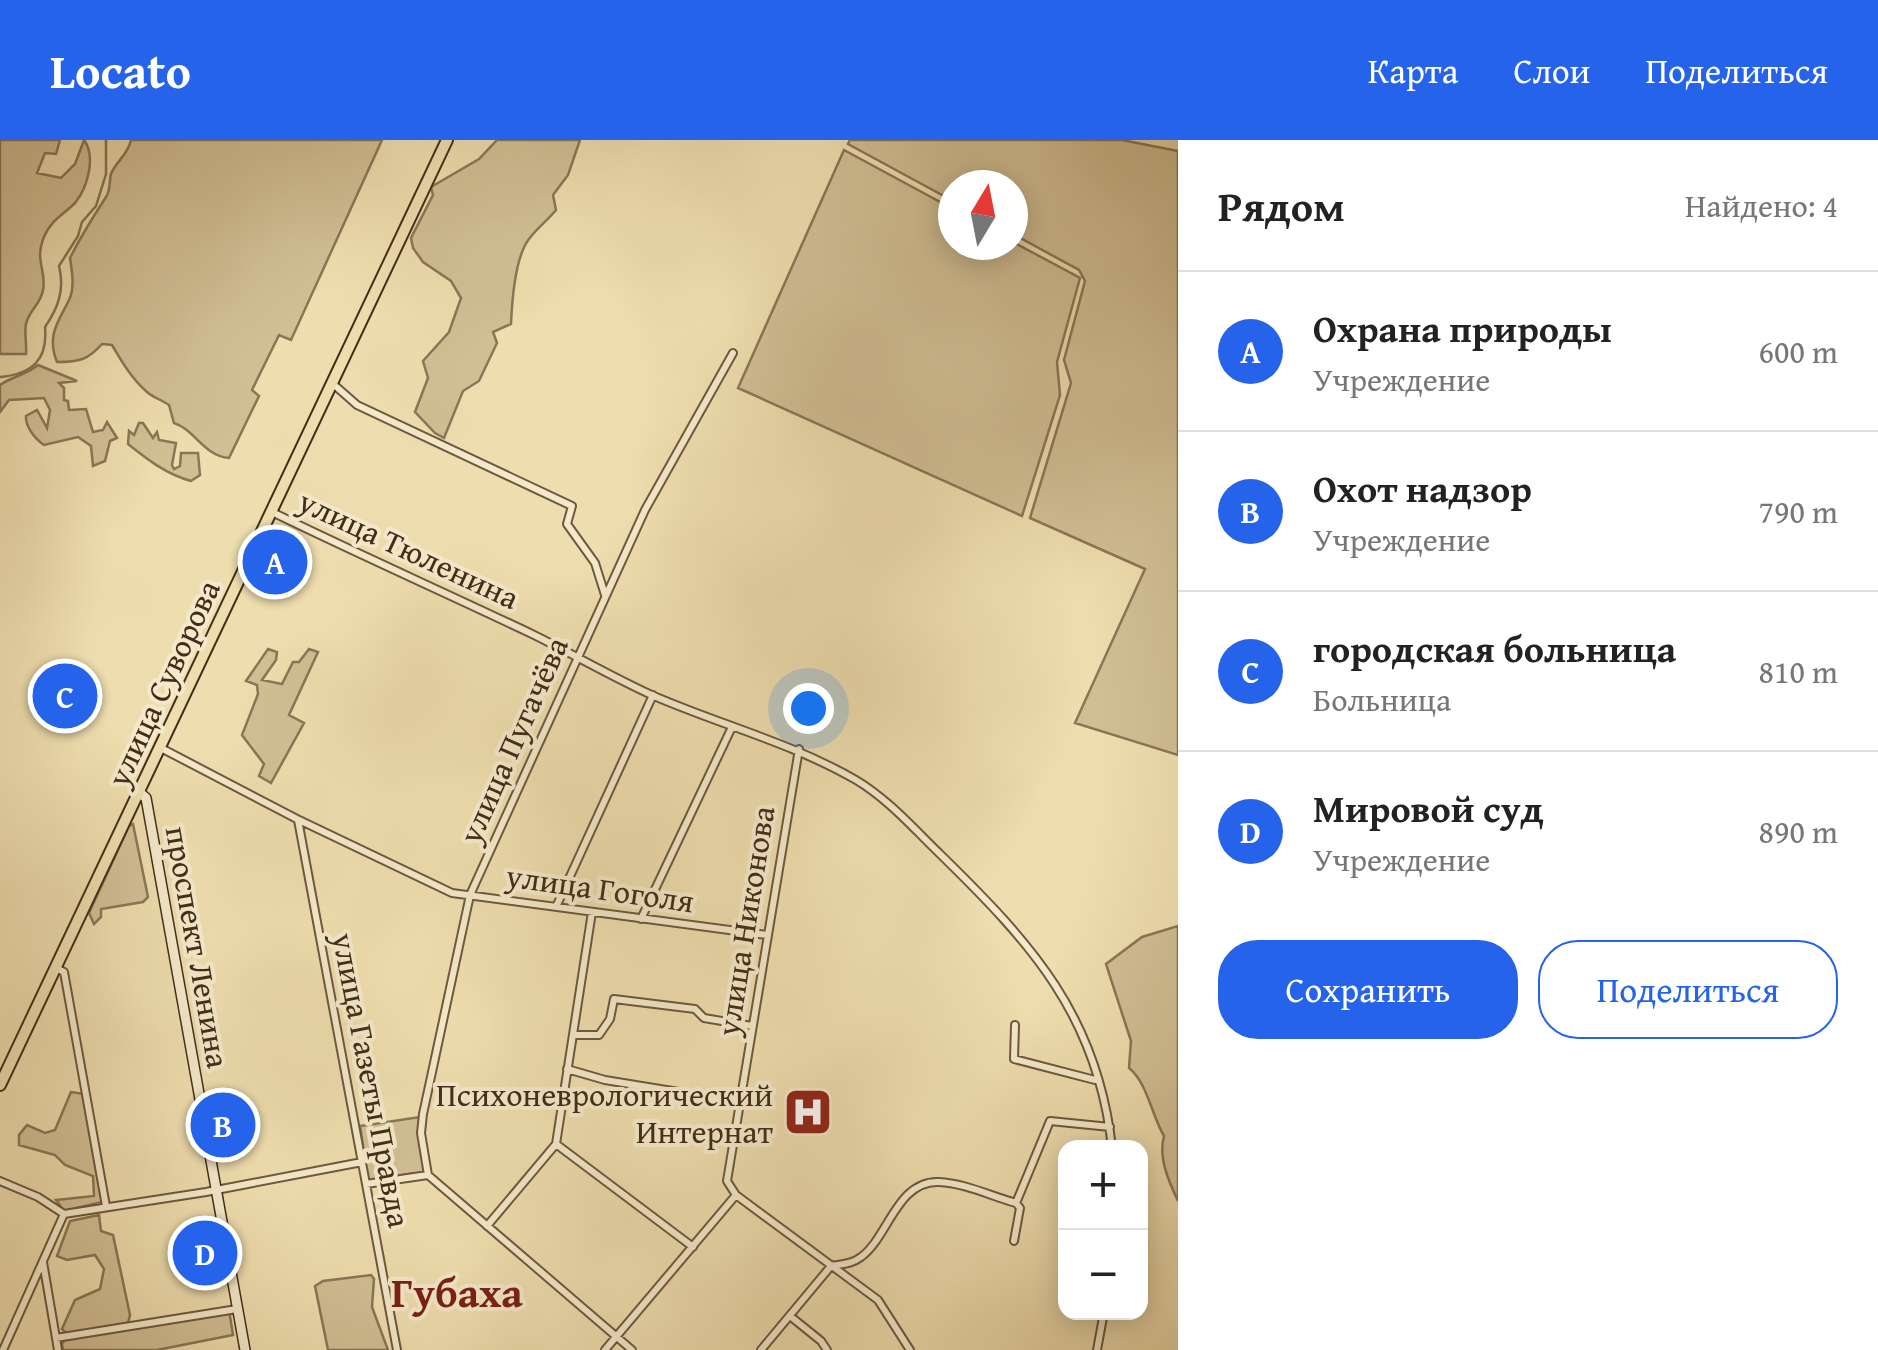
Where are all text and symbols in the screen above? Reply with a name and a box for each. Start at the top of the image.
text: Locato [50,35,191,106]
text: Карта [1368,45,1458,96]
text: Слои [1513,45,1590,96]
text: Поделиться [1645,45,1828,96]
north arrow [938,170,1028,260]
text: Рядом [1218,175,1345,236]
text: Найдено: 4 [1685,182,1838,229]
text: Охрана природы [1313,300,1612,356]
text: A [1240,328,1261,375]
text: 600 m [1759,328,1838,375]
text: Учреждение [1313,356,1490,403]
text: Охот надзор [1313,460,1532,516]
street label: улица Тюленина [290,477,528,621]
text: B [1241,488,1260,535]
text: 790 m [1759,488,1838,535]
text: Учреждение [1313,516,1490,563]
pin: A [242,524,308,600]
street label: улица Суворова [94,571,232,795]
text: городская больница [1313,620,1676,676]
street label: улица Пугачёва [446,628,580,852]
text: C [1241,648,1260,695]
text: 810 m [1759,648,1838,695]
pin: C [32,658,98,734]
text: Больница [1313,676,1451,723]
your location [783,683,834,734]
text: Мировой суд [1313,780,1544,836]
street label: улица Никонова [703,802,787,1040]
text: D [1240,808,1261,855]
text: 890 m [1759,808,1838,855]
street label: проспект Ленина [154,822,243,1072]
text: Учреждение [1313,836,1490,883]
street label: улица Гоголя [502,851,697,924]
street label: улица Газеты Правда [320,928,424,1232]
button: Сохранить [1218,940,1518,1039]
button: Поделиться [1538,940,1838,1039]
place label: Психоневрологический Интернат [436,1071,774,1155]
hospital icon: Психоневрологический Интернат [782,1086,834,1138]
pin: B [190,1088,256,1162]
map controls [1058,1140,1148,1320]
button: + [1058,1140,1148,1230]
pin: D [172,1216,238,1290]
button: − [1058,1230,1148,1320]
district label: Губаха [391,1261,523,1322]

